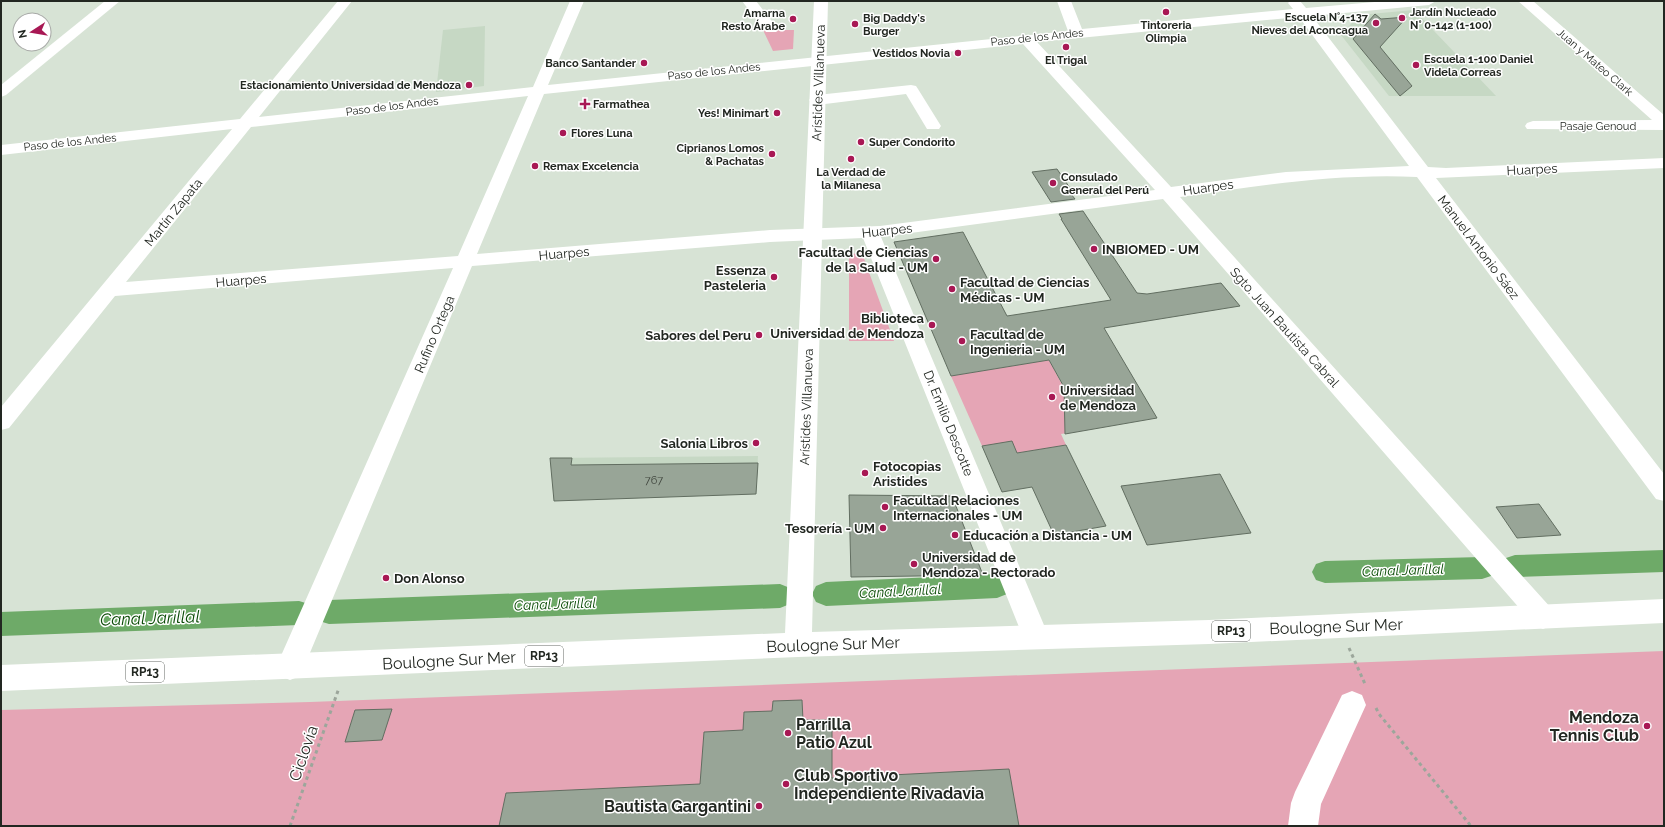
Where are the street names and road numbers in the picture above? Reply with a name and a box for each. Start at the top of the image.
street label: Arístides Villanueva [809,24,828,142]
street label: Paso de los Andes [990,26,1084,49]
street label: Juan y Mateo Clark [1554,26,1635,99]
street label: Paso de los Andes [667,60,761,83]
street label: Paso de los Andes [345,94,439,119]
street label: Pasaje Genoud [1560,120,1636,133]
street label: Paso de los Andes [23,131,117,154]
street label: Huarpes [1506,161,1558,178]
street label: Martín Zapata [141,175,205,249]
street label: Huarpes [1182,177,1234,198]
street label: Manuel Antonio Sáez [1435,192,1523,302]
street label: Huarpes [861,220,913,241]
street label: Huarpes [538,244,590,263]
street label: Sgto. Juan Bautista Cabral [1227,264,1343,391]
street label: Huarpes [215,271,267,290]
street label: Rufino Ortega [411,293,457,375]
street label: Arístides Villanueva [797,348,816,466]
street label: Dr. Emilio Descotte [920,368,977,479]
street label: Boulogne Sur Mer [1269,615,1404,638]
road number: RP13 [1212,621,1250,641]
street label: Boulogne Sur Mer [766,633,901,656]
road number: RP13 [525,646,563,666]
street label: Boulogne Sur Mer [382,647,517,673]
road number: RP13 [126,662,164,682]
street label: Ciclovía [285,723,322,783]

